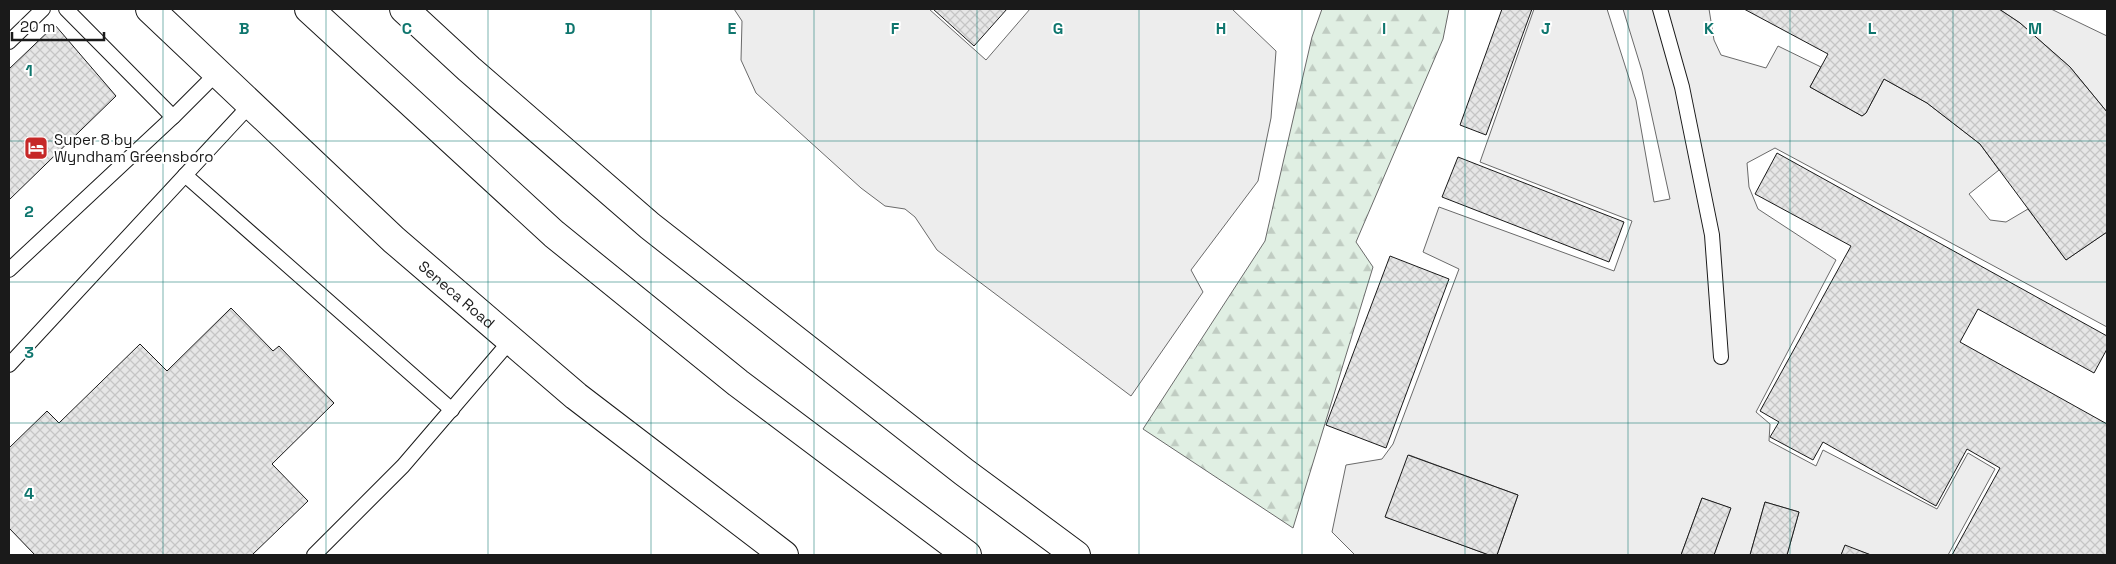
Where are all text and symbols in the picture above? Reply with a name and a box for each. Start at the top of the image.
scale bar [12,10,105,42]
text: 20 m [20,17,55,36]
text: B [239,18,249,39]
text: C [402,18,412,39]
text: D [565,18,575,39]
text: E [728,18,737,39]
text: F [891,18,900,39]
text: G [1053,18,1063,39]
text: H [1216,18,1226,39]
text: I [1382,18,1386,39]
text: J [1541,18,1551,39]
text: K [1704,18,1714,39]
text: L [1868,18,1877,39]
text: M [2028,18,2042,39]
text: 1 [25,60,33,81]
place label: Super 8 by Wyndham Greensboro [54,130,213,166]
hotel icon: Super 8 by Wyndham Greensboro [23,135,49,161]
text: 2 [24,201,34,222]
street label: Seneca Road [415,256,499,332]
text: 3 [24,342,34,363]
text: 4 [24,483,34,504]

